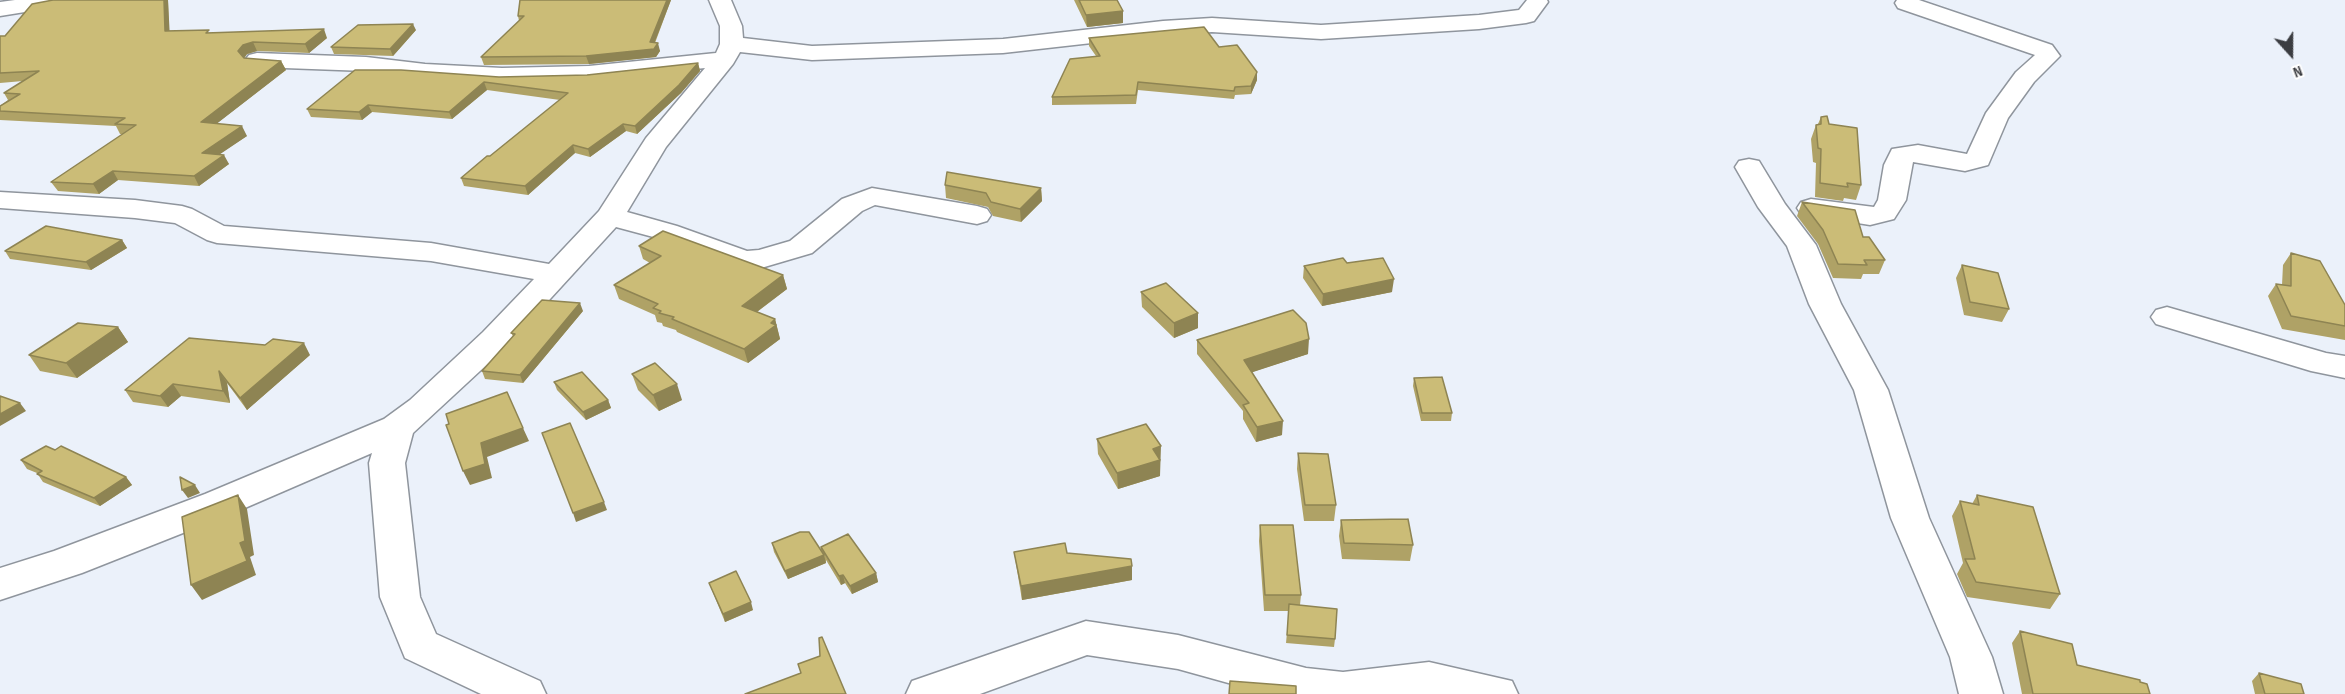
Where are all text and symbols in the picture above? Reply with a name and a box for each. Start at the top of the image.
north arrow [2261,24,2321,84]
text: N [2290,61,2305,82]

